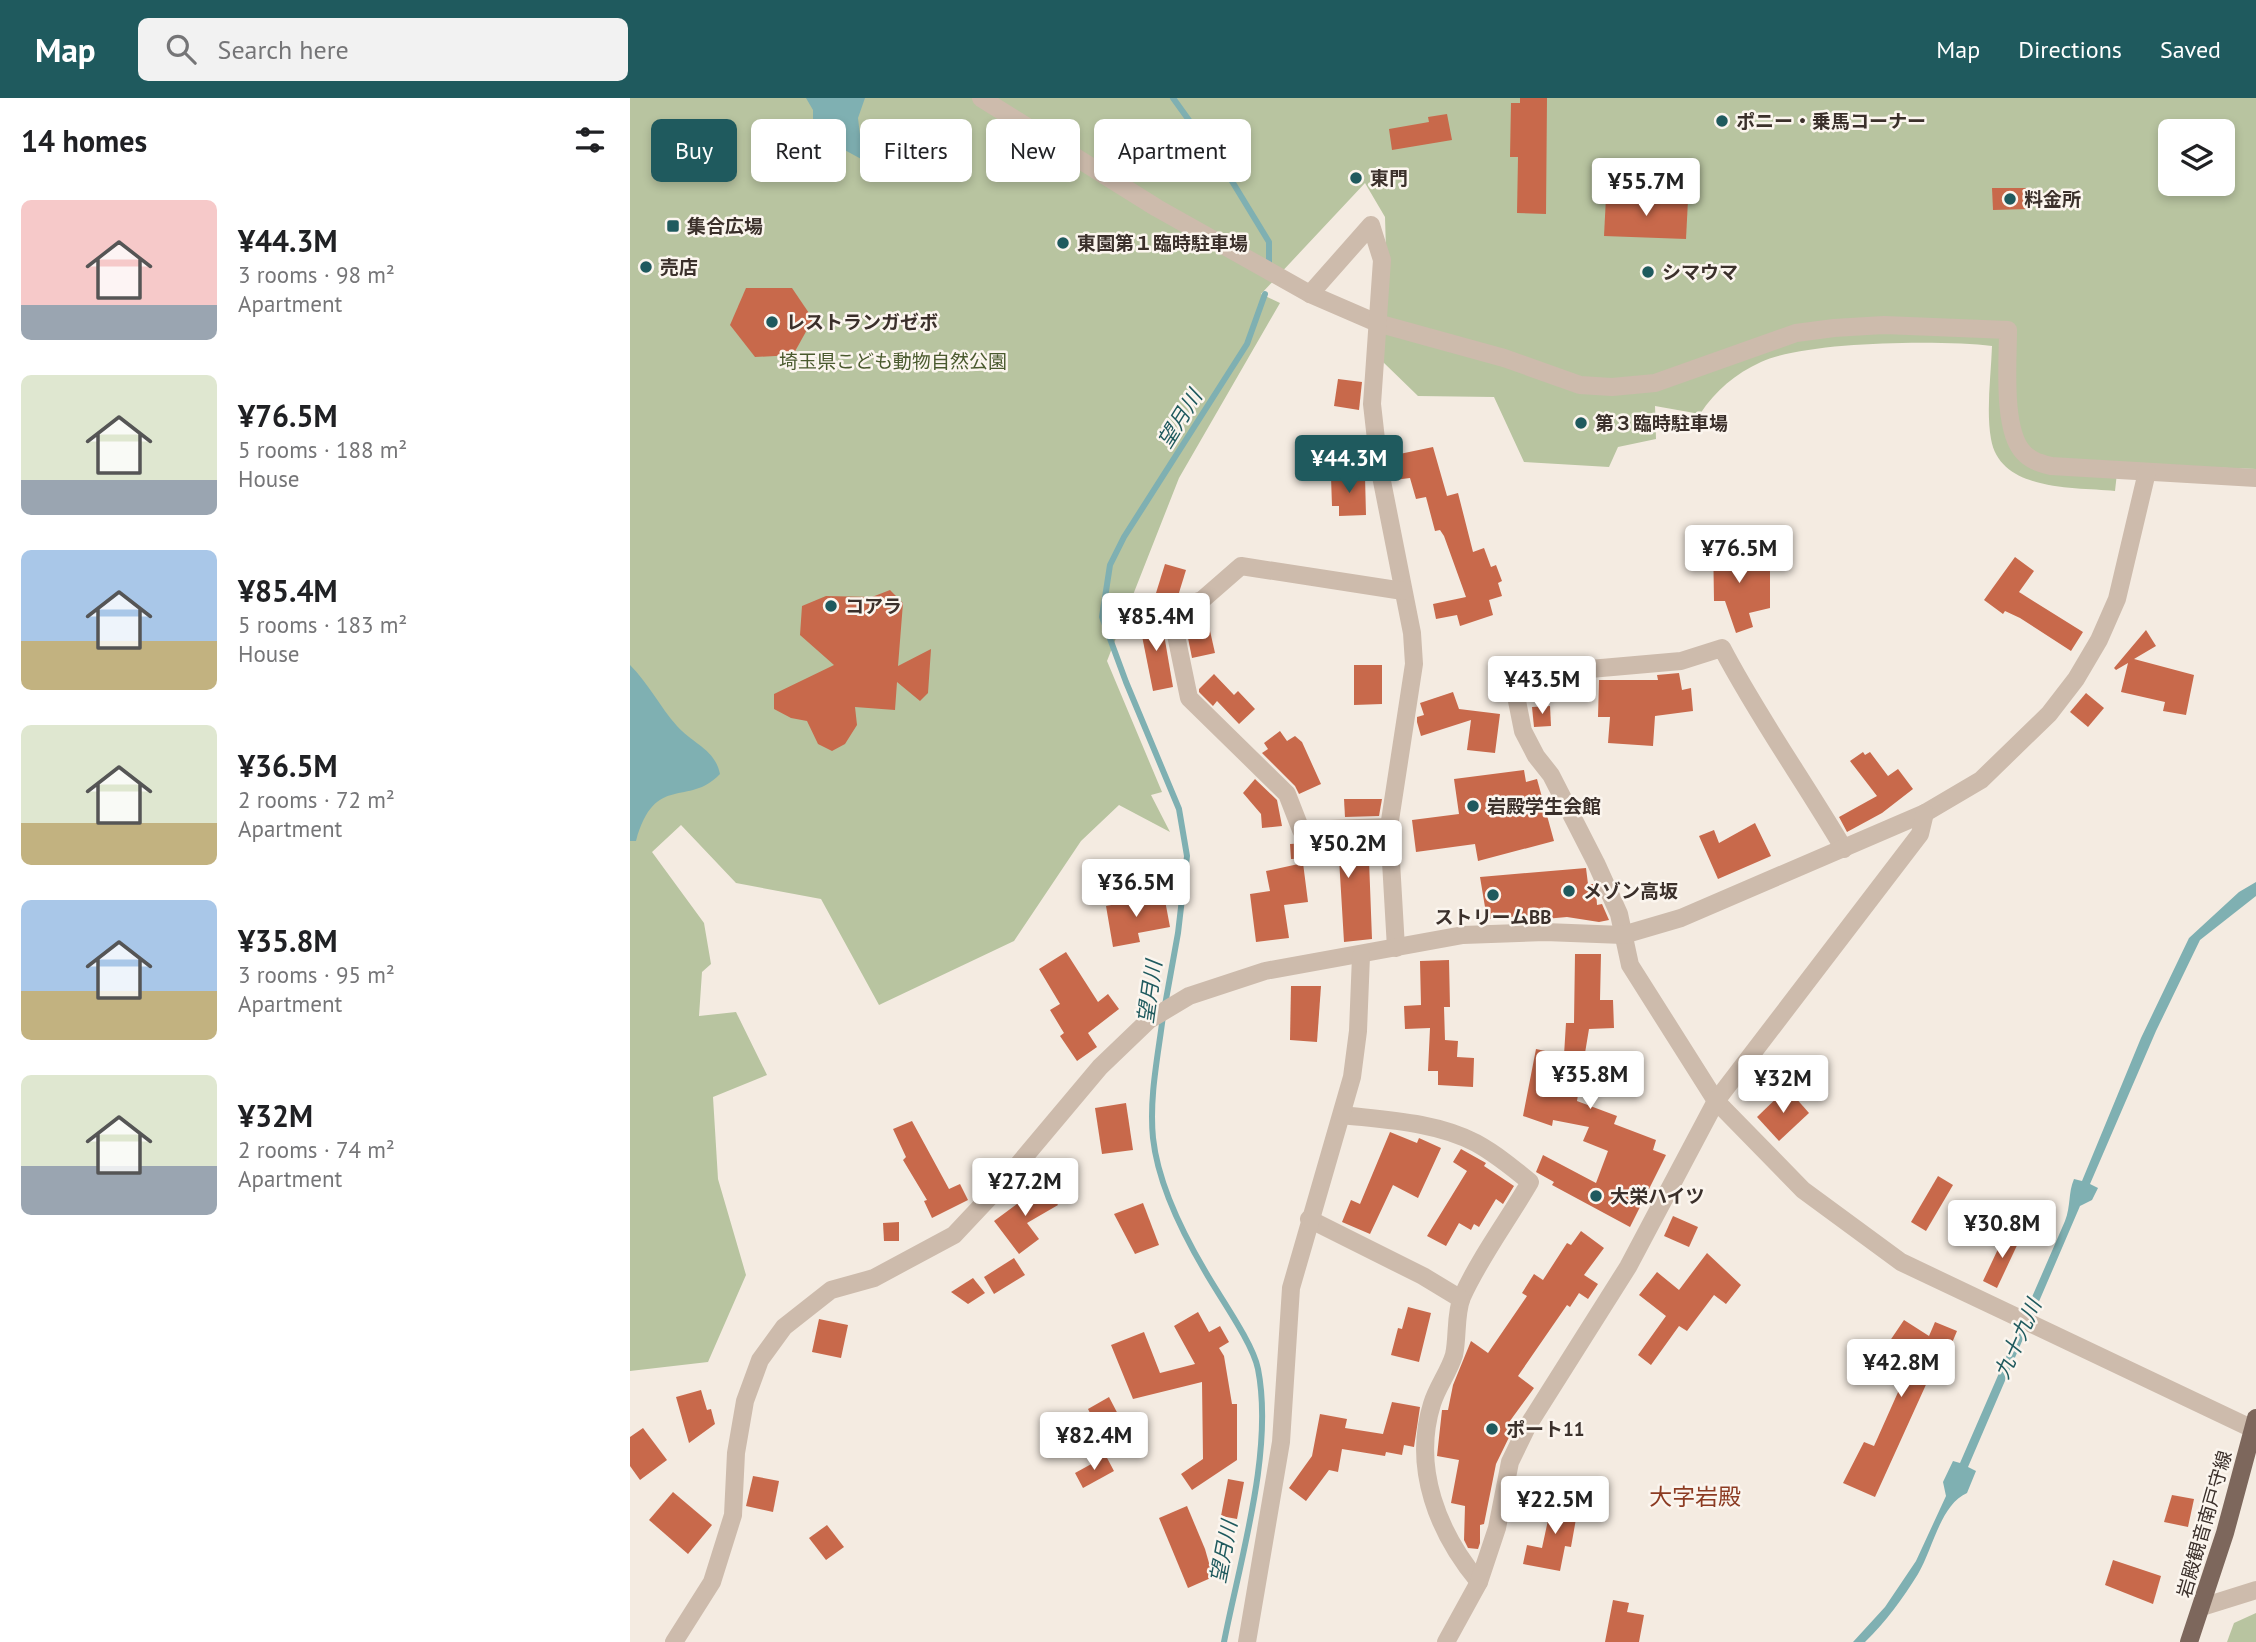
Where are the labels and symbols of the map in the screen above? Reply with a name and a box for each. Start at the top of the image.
place label: ポニー・乗馬コーナー [1736,109,1926,133]
marker: ポニー・乗馬コーナー [1714,113,1730,129]
pin: ¥55.7M [1589,158,1703,218]
place label: 東門 [1370,166,1408,190]
marker: 東門 [1348,170,1364,186]
place label: 料金所 [2024,187,2081,211]
marker: 料金所 [2002,191,2018,207]
place label: 集合広場 [687,214,763,238]
marker: 集合広場 [665,218,681,234]
place label: 東園第１臨時駐車場 [1077,231,1248,255]
marker: 東園第１臨時駐車場 [1055,235,1071,251]
place label: 売店 [660,255,698,279]
marker: 売店 [638,259,654,275]
place label: シマウマ [1662,260,1738,284]
marker: シマウマ [1640,264,1656,280]
place label: レストランガゼボ [786,310,938,334]
marker: レストランガゼボ [764,314,780,330]
park label: 埼玉県こども動物自然公園 [779,349,1007,373]
water label: 望月川 [1151,383,1209,453]
place label: 第３臨時駐車場 [1595,411,1728,435]
marker: 第３臨時駐車場 [1573,415,1589,431]
pin: ¥44.3M [1292,436,1406,495]
pin: ¥76.5M [1682,526,1796,585]
place label: コアラ [845,594,902,618]
pin: ¥85.4M [1099,594,1213,653]
marker: コアラ [823,598,839,614]
pin: ¥43.5M [1485,656,1599,716]
place label: 岩殿学生会館 [1487,794,1601,818]
marker: 岩殿学生会館 [1465,798,1481,814]
pin: ¥50.2M [1291,820,1405,880]
pin: ¥36.5M [1079,860,1193,919]
place label: メゾン高坂 [1583,879,1678,903]
marker: メゾン高坂 [1561,883,1577,899]
marker: ストリームBB [1485,887,1501,903]
place label: ストリームBB [1435,905,1551,929]
water label: 望月川 [1132,957,1168,1025]
pin: ¥35.8M [1533,1052,1647,1111]
pin: ¥32M [1742,1056,1824,1115]
pin: ¥27.2M [968,1158,1082,1218]
place label: 大栄ハイツ [1610,1184,1705,1208]
marker: 大栄ハイツ [1588,1188,1604,1204]
pin: ¥30.8M [1945,1200,2059,1260]
water label: 九十九川 [1988,1293,2048,1383]
pin: ¥42.8M [1844,1340,1958,1399]
pin: ¥82.4M [1037,1412,1151,1472]
place label: ポート11 [1506,1417,1585,1441]
marker: ポート11 [1484,1421,1500,1437]
street label: 岩殿観音南戸守線 [2172,1448,2236,1600]
pin: ¥22.5M [1498,1476,1612,1536]
district label: 大字岩殿 [1649,1482,1741,1511]
water label: 望月川 [1204,1516,1243,1585]

